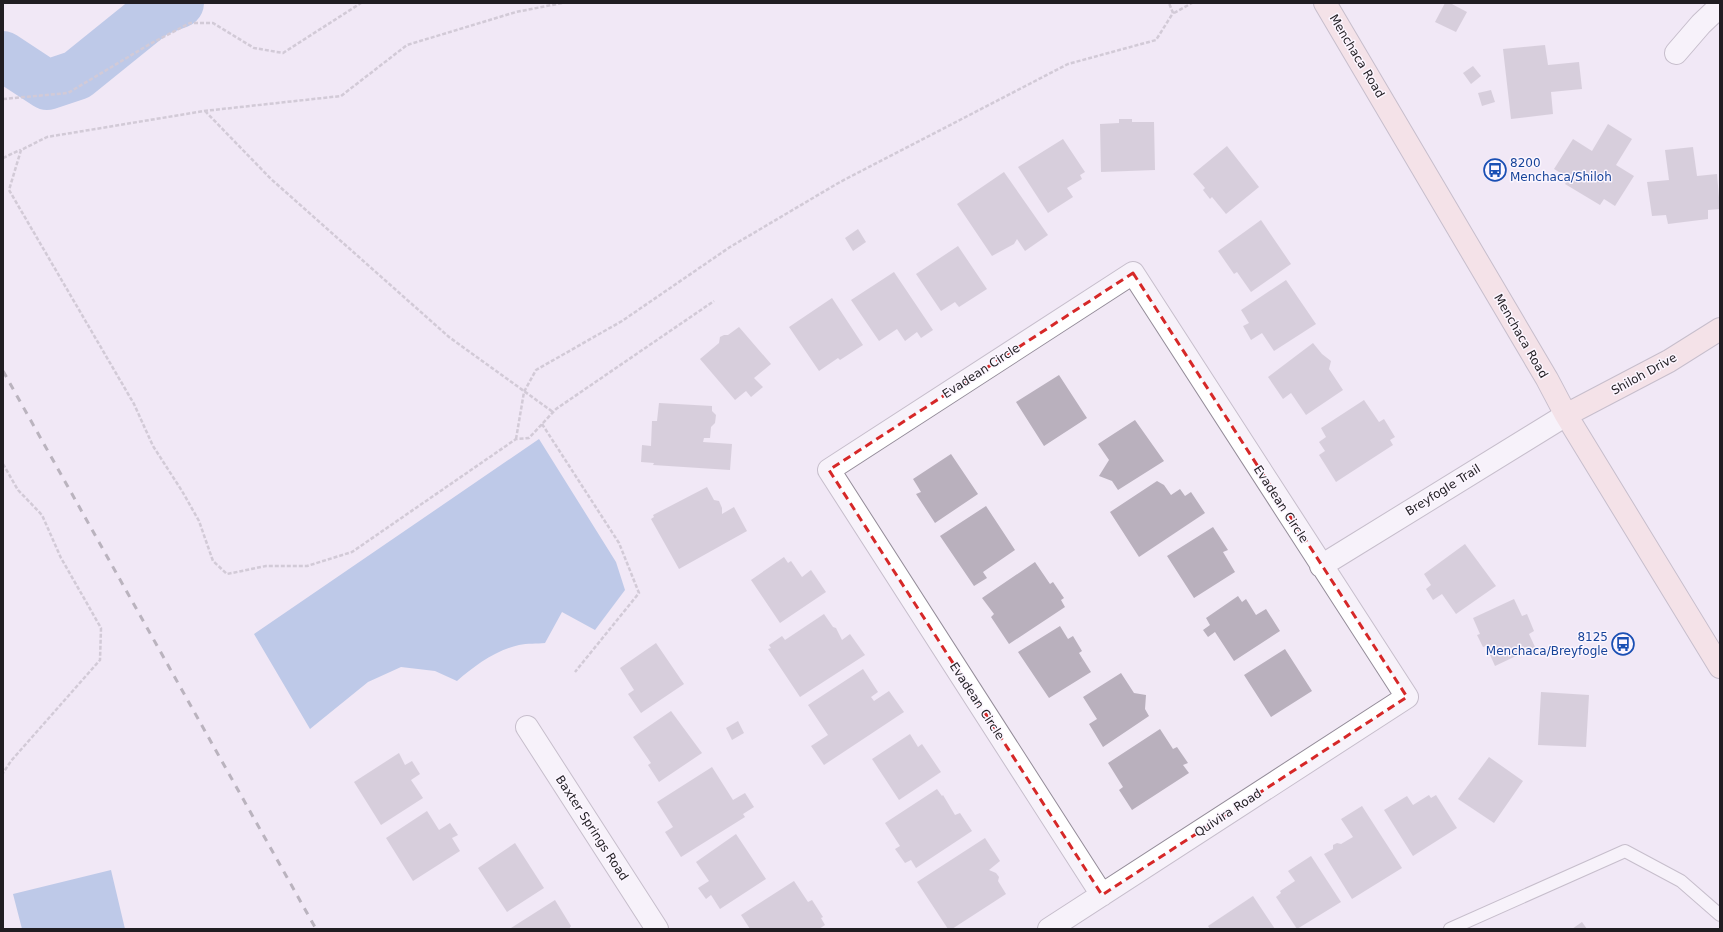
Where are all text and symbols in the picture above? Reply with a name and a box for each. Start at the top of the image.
street label: Menchaca Road [1327,12,1387,100]
place label: 8200 Menchaca/Shiloh [1510,156,1612,184]
bus stop icon: 8200 Menchaca/Shiloh [1482,157,1508,183]
street label: Menchaca Road [1491,291,1551,381]
street label: Evadean Circle [940,341,1022,401]
street label: Shiloh Drive [1609,350,1679,398]
street label: Breyfogle Trail [1403,461,1483,519]
street label: Evadean Circle [1251,463,1311,545]
place label: 8125 Menchaca/Breyfogle [1486,630,1608,658]
bus stop icon: 8125 Menchaca/Breyfogle [1610,631,1636,657]
street label: Evadean Circle [947,660,1007,742]
street label: Baxter Springs Road [553,773,631,883]
street label: Quivira Road [1192,786,1264,840]

